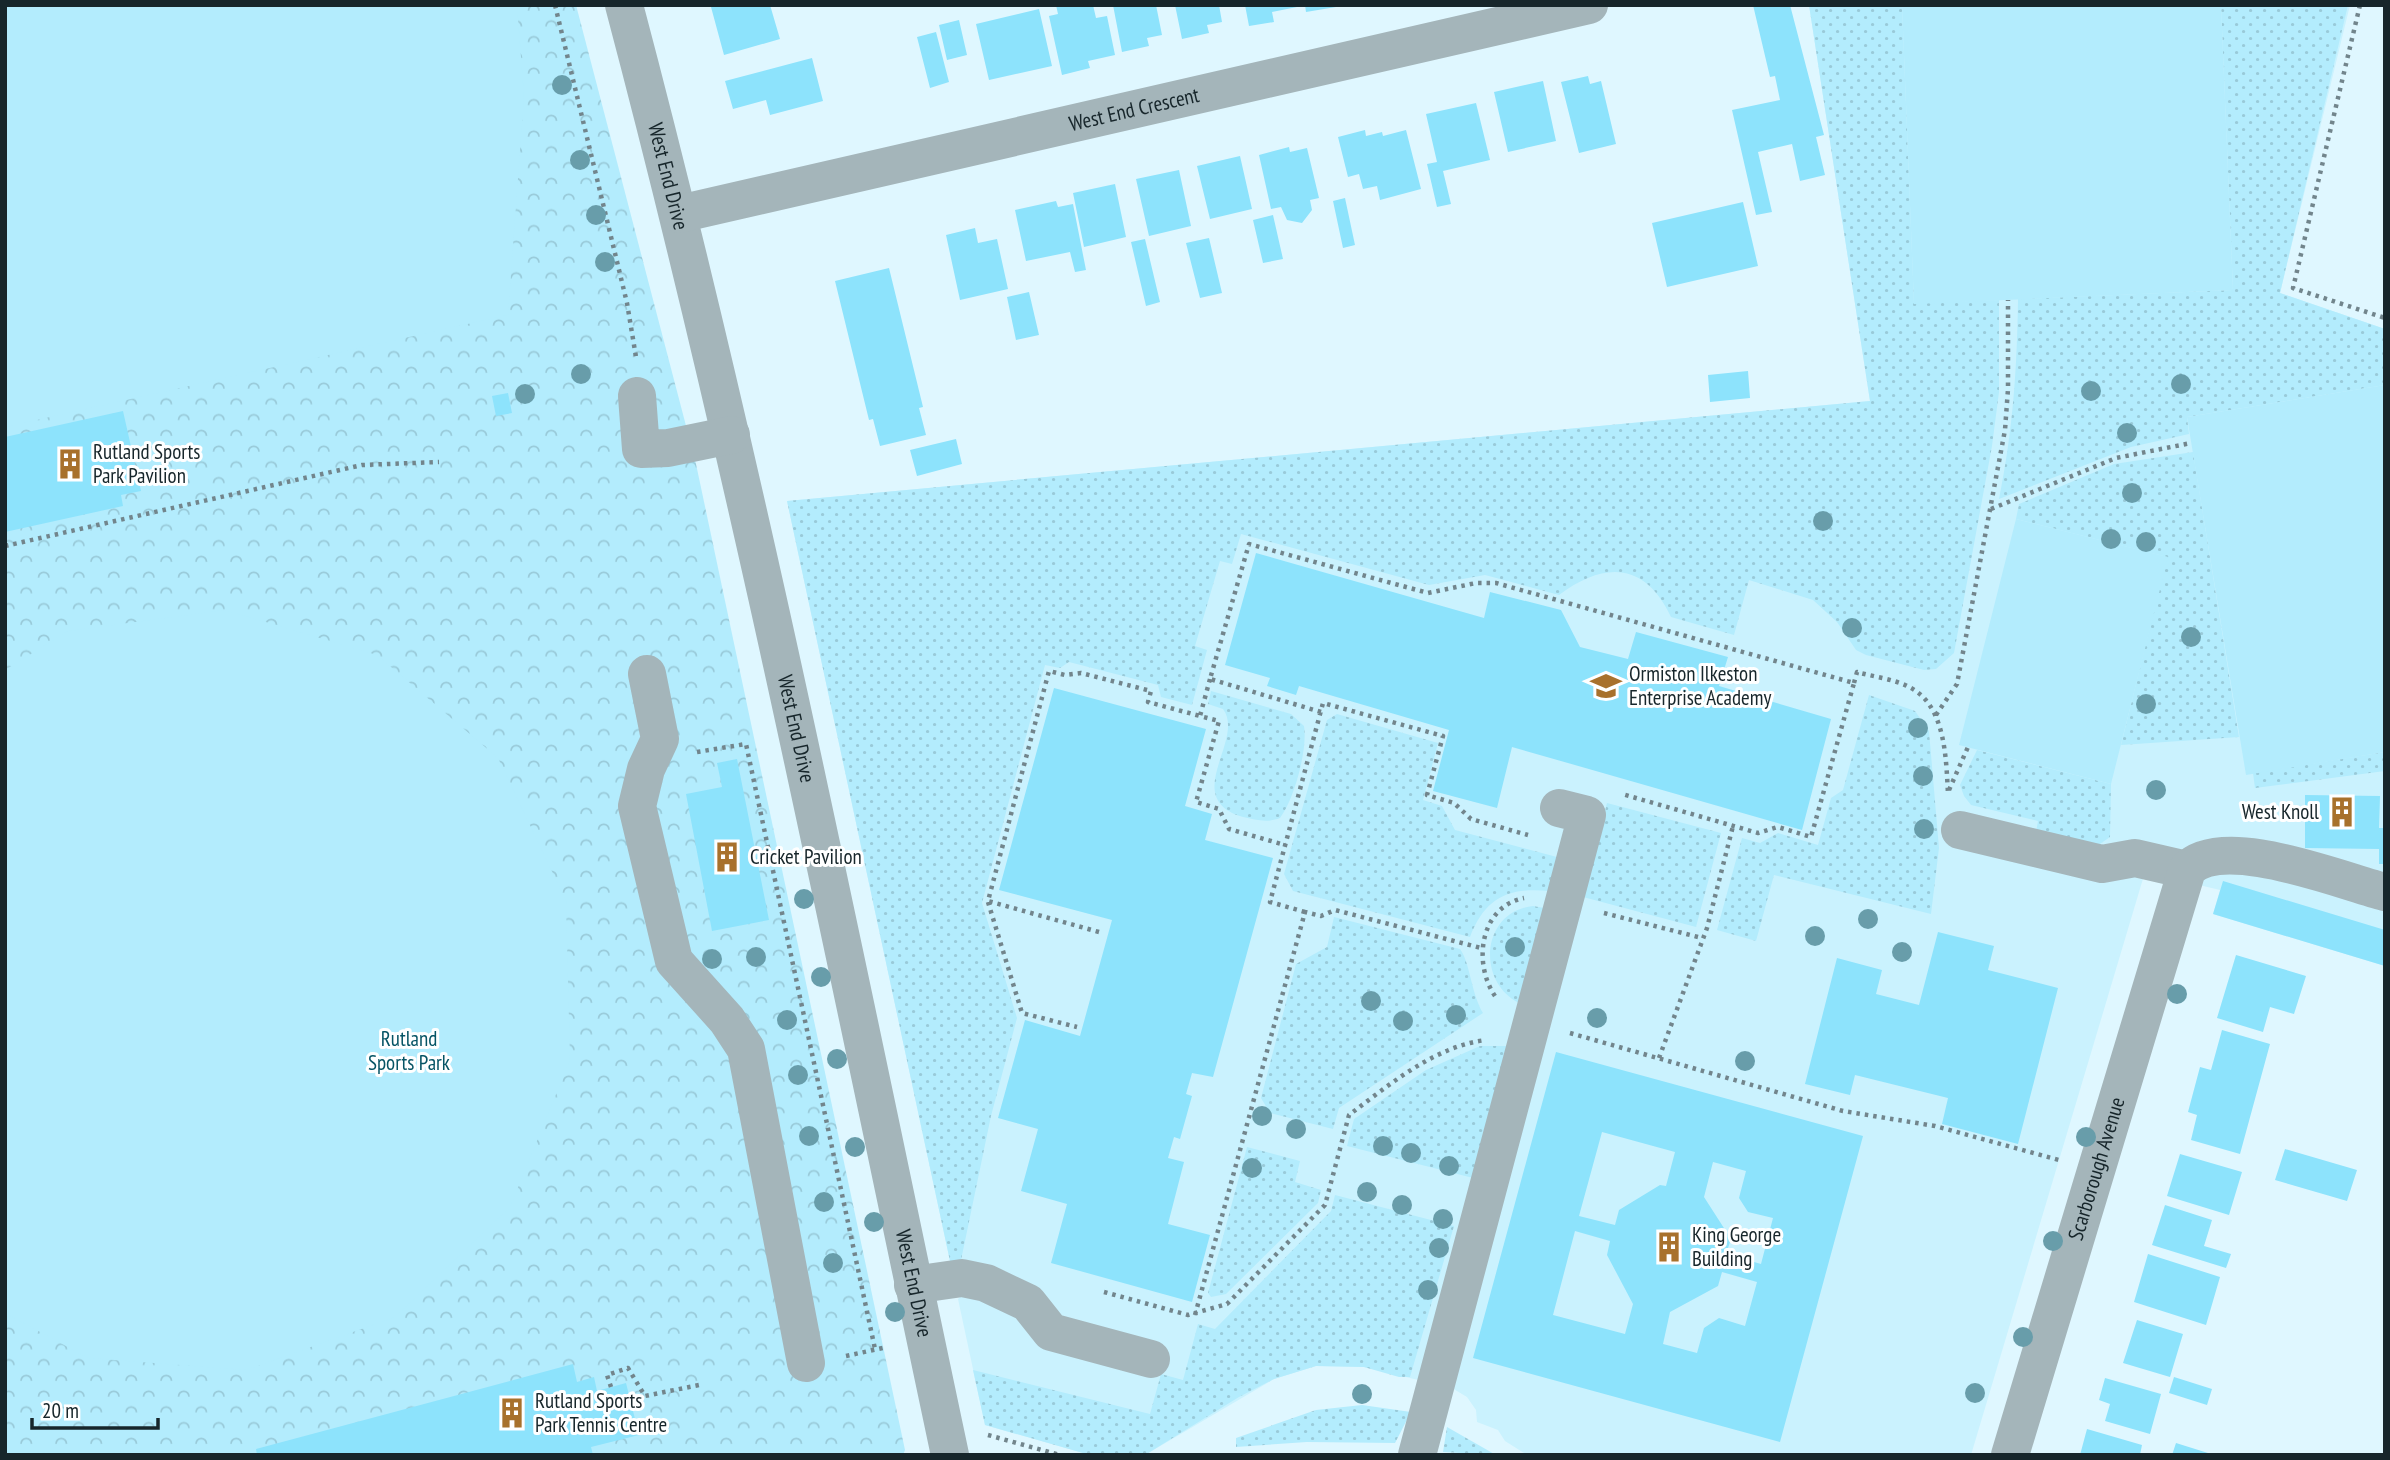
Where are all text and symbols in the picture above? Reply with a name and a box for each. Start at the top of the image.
street label: West End Crescent [1066,81,1202,137]
street label: West End Drive [642,120,695,233]
place label: Rutland Sports Park Pavilion [93,438,200,489]
building icon: Rutland Sports Park Pavilion [53,447,87,481]
place label: Ormiston Ilkeston Enterprise Academy [1629,660,1771,711]
school or university icon: Ormiston Ilkeston Enterprise Academy [1589,669,1623,703]
street label: West End Drive [772,672,821,785]
building icon: West Knoll [2325,795,2359,829]
place label: West Knoll [2242,798,2319,825]
building icon: Cricket Pavilion [710,840,744,874]
place label: Cricket Pavilion [750,843,862,870]
park label: Rutland Sports Park [368,1025,450,1076]
street label: Scarborough Avenue [2062,1094,2130,1244]
place label: King George Building [1692,1221,1781,1272]
street label: West End Drive [890,1227,939,1340]
building icon: King George Building [1652,1230,1686,1264]
scale bar [32,1386,158,1430]
place label: Rutland Sports Park Tennis Centre [535,1387,667,1438]
building icon: Rutland Sports Park Tennis Centre [495,1396,529,1430]
text: 20 m [42,1397,79,1424]

